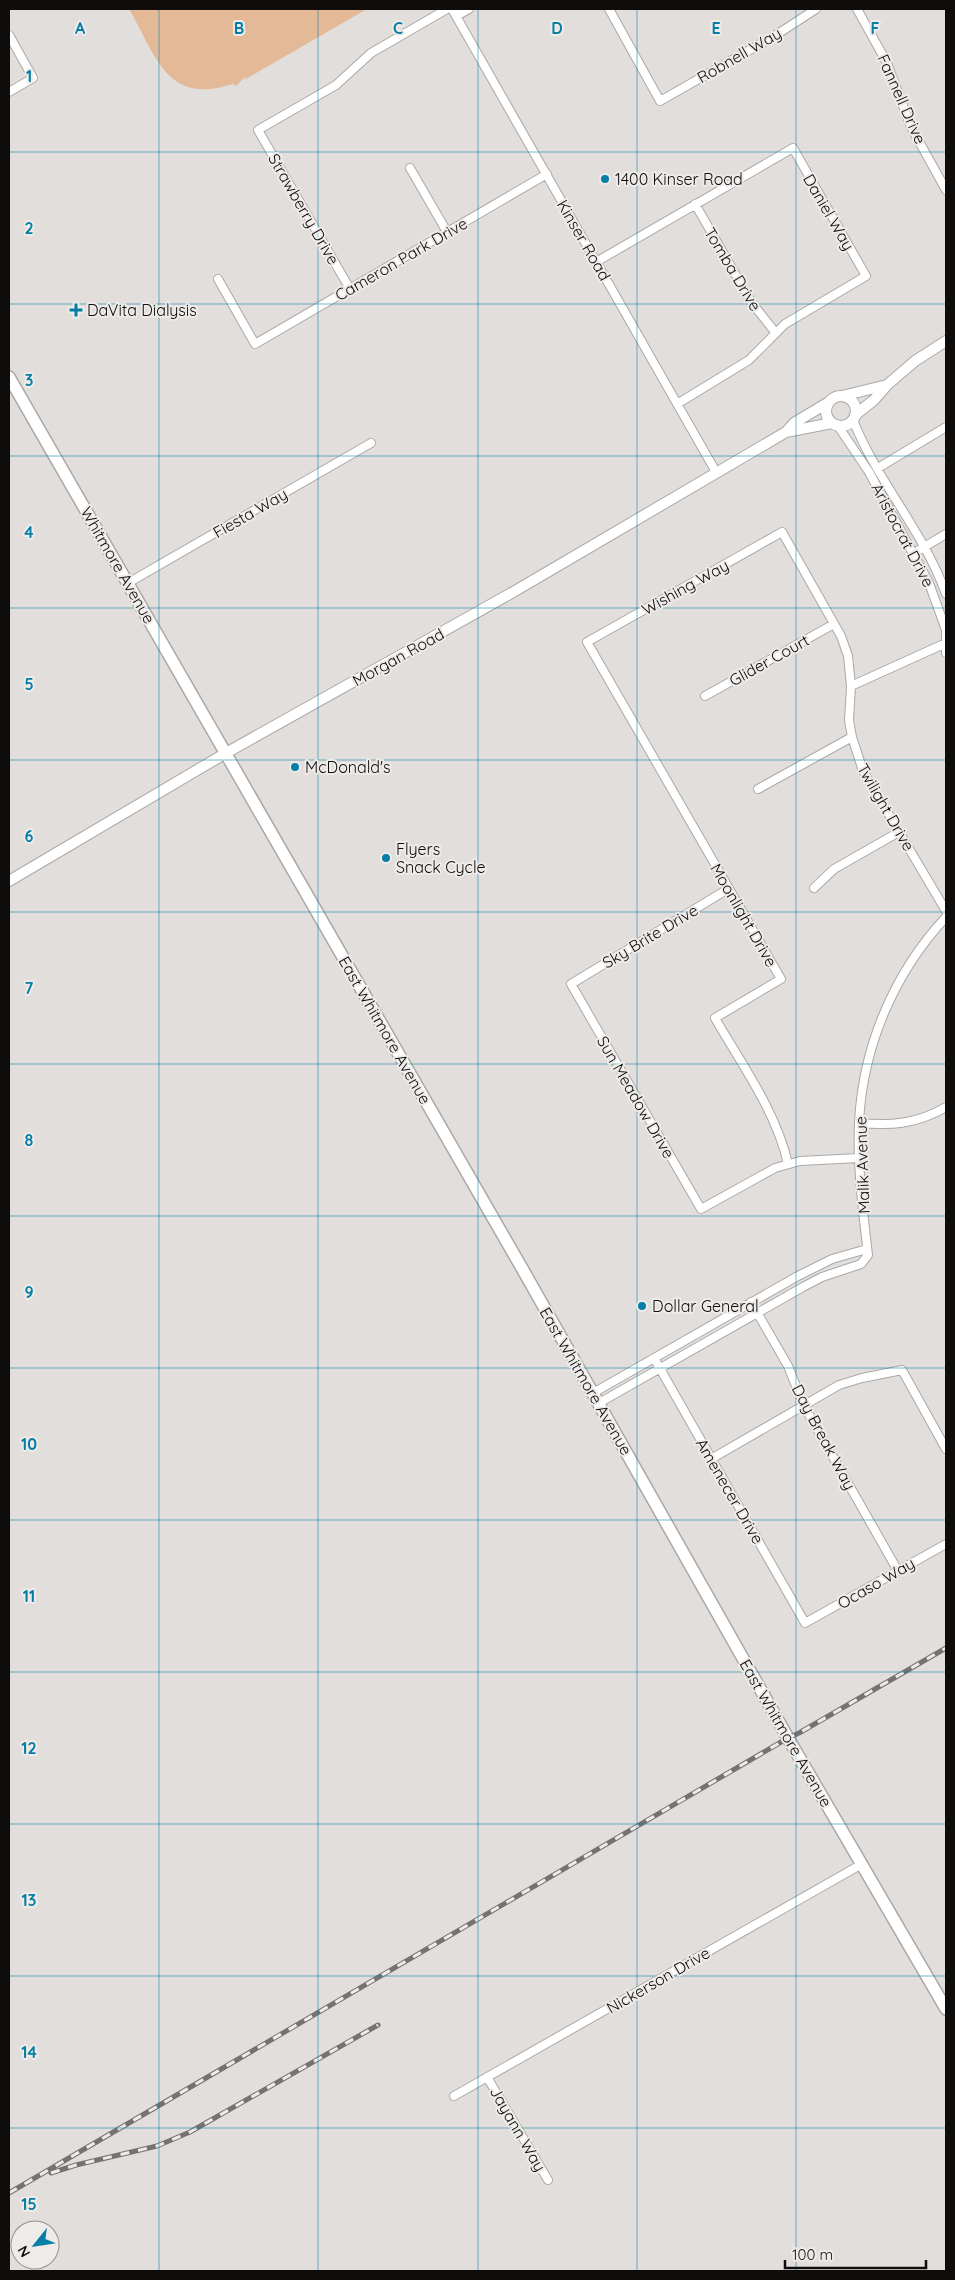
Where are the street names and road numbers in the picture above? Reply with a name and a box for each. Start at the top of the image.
street label: Robnell Way [693,23,785,87]
street label: Fannell Drive [873,51,931,147]
street label: Strawberry Drive [264,150,344,268]
street label: Daniel Way [799,170,859,254]
street label: Kinser Road [553,196,615,284]
street label: Cameron Park Drive [331,213,471,305]
street label: Tomba Drive [700,223,766,315]
street label: Aristocrat Drive [867,480,939,590]
street label: Fiesta Way [209,484,291,542]
street label: Whitmore Avenue [76,503,160,627]
street label: Wishing Way [638,555,732,619]
street label: Morgan Road [349,624,447,690]
street label: Glider Court [726,630,812,690]
street label: Twilight Drive [853,760,919,854]
street label: Moonlight Drive [706,860,782,970]
street label: Sky Brite Drive [598,900,702,972]
street label: East Whitmore Avenue [334,952,436,1108]
street label: Sun Meadow Drive [593,1032,679,1162]
street label: Malik Avenue [850,1116,874,1214]
street label: East Whitmore Avenue [535,1303,637,1459]
street label: Day Break Way [788,1381,860,1493]
street label: Amenecer Drive [692,1435,768,1547]
street label: Ocaso Way [834,1553,918,1613]
street label: East Whitmore Avenue [735,1655,837,1811]
street label: Nickerson Drive [603,1942,713,2018]
street label: Jayann Way [486,2083,550,2175]

